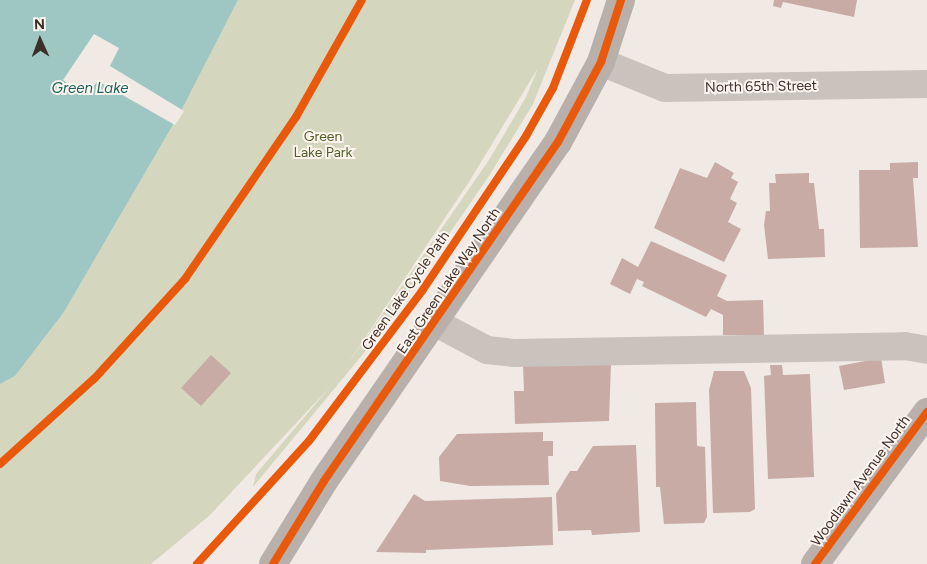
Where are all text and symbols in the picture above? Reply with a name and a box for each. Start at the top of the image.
north arrow [15,15,65,65]
text: N [34,16,45,33]
street label: North 65th Street [705,78,817,96]
water label: Green Lake [52,80,128,98]
park label: Green Lake Park [294,129,352,162]
street label: East Green Lake Way North [394,205,504,357]
street label: Green Lake Cycle Path [359,228,453,354]
street label: Woodlawn Avenue North [808,412,914,550]

